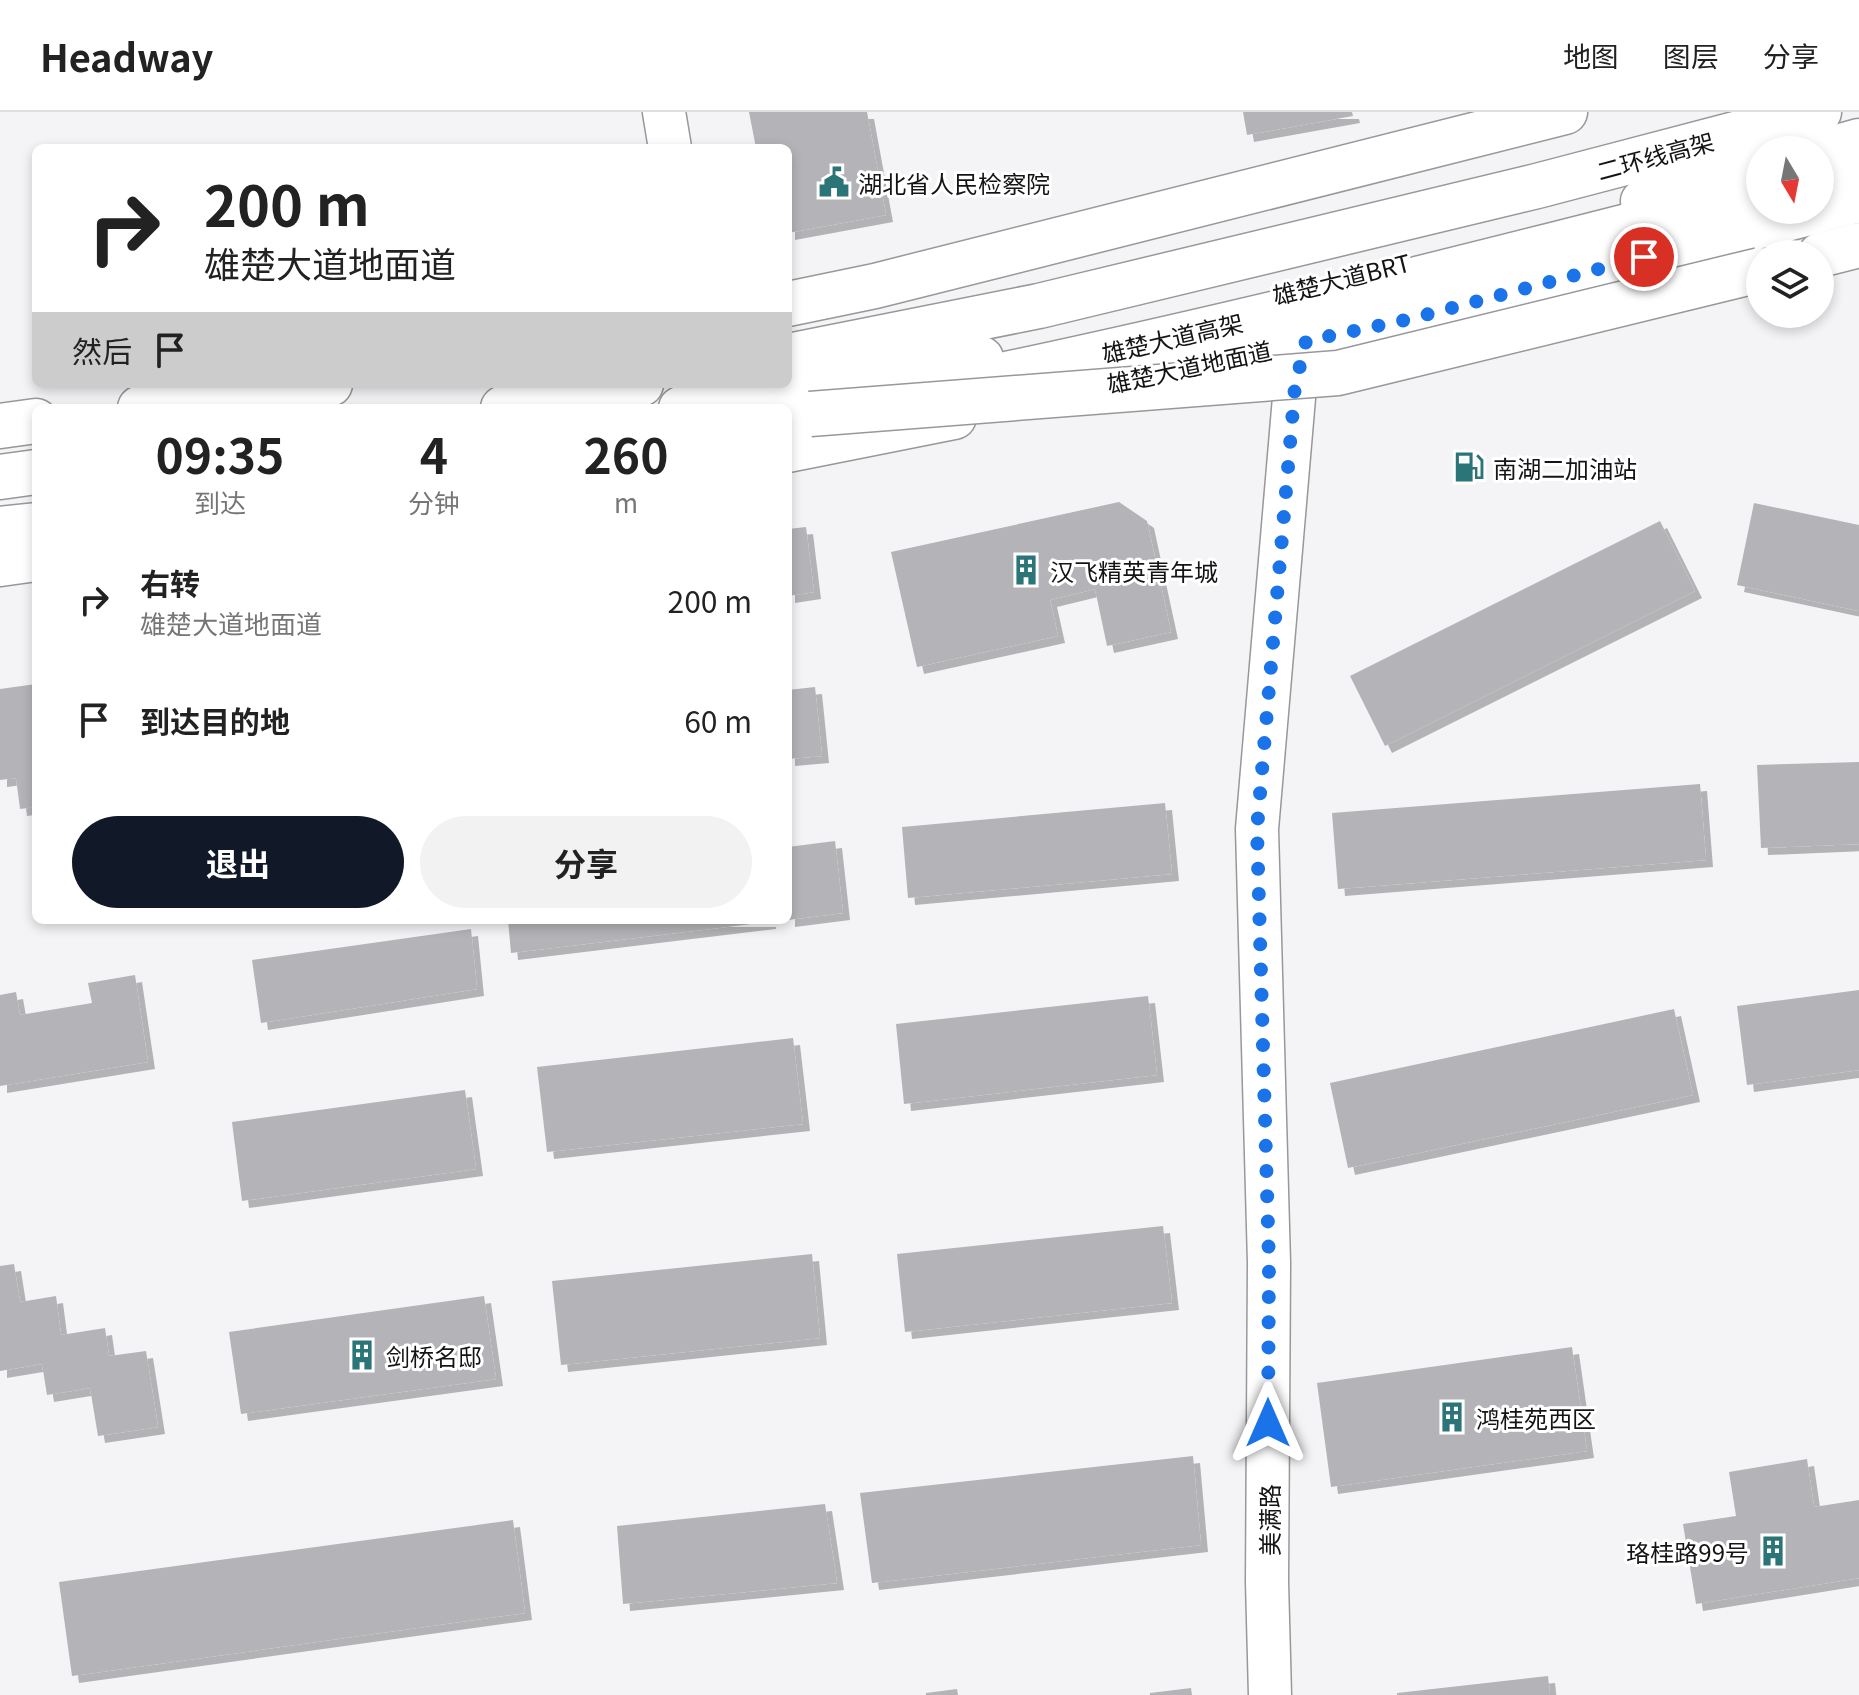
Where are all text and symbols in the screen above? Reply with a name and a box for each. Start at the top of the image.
text: Headway [40,28,213,83]
text: 地图 [1563,35,1619,75]
text: 图层 [1663,35,1719,75]
text: 分享 [1763,35,1819,75]
street label: 二环线高架 [1593,123,1717,187]
north arrow [1746,136,1834,224]
map controls [1746,136,1834,328]
text: 200 m [204,161,370,242]
public building icon: 湖北省人民检察院 [817,165,851,199]
place label: 湖北省人民检察院 [858,165,1050,200]
icon: right [72,176,176,280]
pin [1610,223,1678,291]
icon: arrive [1622,235,1666,279]
text: 雄楚大道地面道 [204,236,456,288]
button: layers [1746,240,1834,328]
street label: 雄楚大道BRT [1268,244,1414,312]
street label: 雄楚大道高架 [1098,304,1246,370]
text: 然后 [72,328,132,372]
icon: arrive [148,328,192,372]
street label: 雄楚大道地面道 [1103,331,1275,401]
text: 09:35 [156,418,284,488]
text: 4 [420,418,448,488]
text: 260 [584,418,668,488]
fuel station icon: 南湖二加油站 [1452,450,1486,484]
place label: 南湖二加油站 [1493,450,1637,485]
text: 到达 [194,483,246,520]
text: 分钟 [408,483,460,520]
text: m [614,483,638,520]
building icon: 汉飞精英青年城 [1009,553,1043,587]
place label: 汉飞精英青年城 [1050,553,1218,588]
text: 右转 [140,560,200,604]
icon: right [72,578,116,622]
text: 200 m [668,578,752,622]
text: 雄楚大道地面道 [140,604,322,641]
icon: arrive [72,698,116,742]
text: 到达目的地 [140,698,290,742]
text: 60 m [684,698,752,742]
button: 退出 [72,816,404,908]
button: 分享 [420,816,752,908]
building icon: 剑桥名邸 [345,1338,379,1372]
place label: 剑桥名邸 [386,1338,482,1373]
position arrow [1226,1381,1310,1465]
building icon: 鸿桂苑西区 [1435,1400,1469,1434]
place label: 鸿桂苑西区 [1476,1400,1596,1435]
street label: 美满路 [1251,1484,1286,1556]
place label: 珞桂路99号 [1626,1534,1749,1569]
building icon: 珞桂路99号 [1756,1534,1790,1568]

